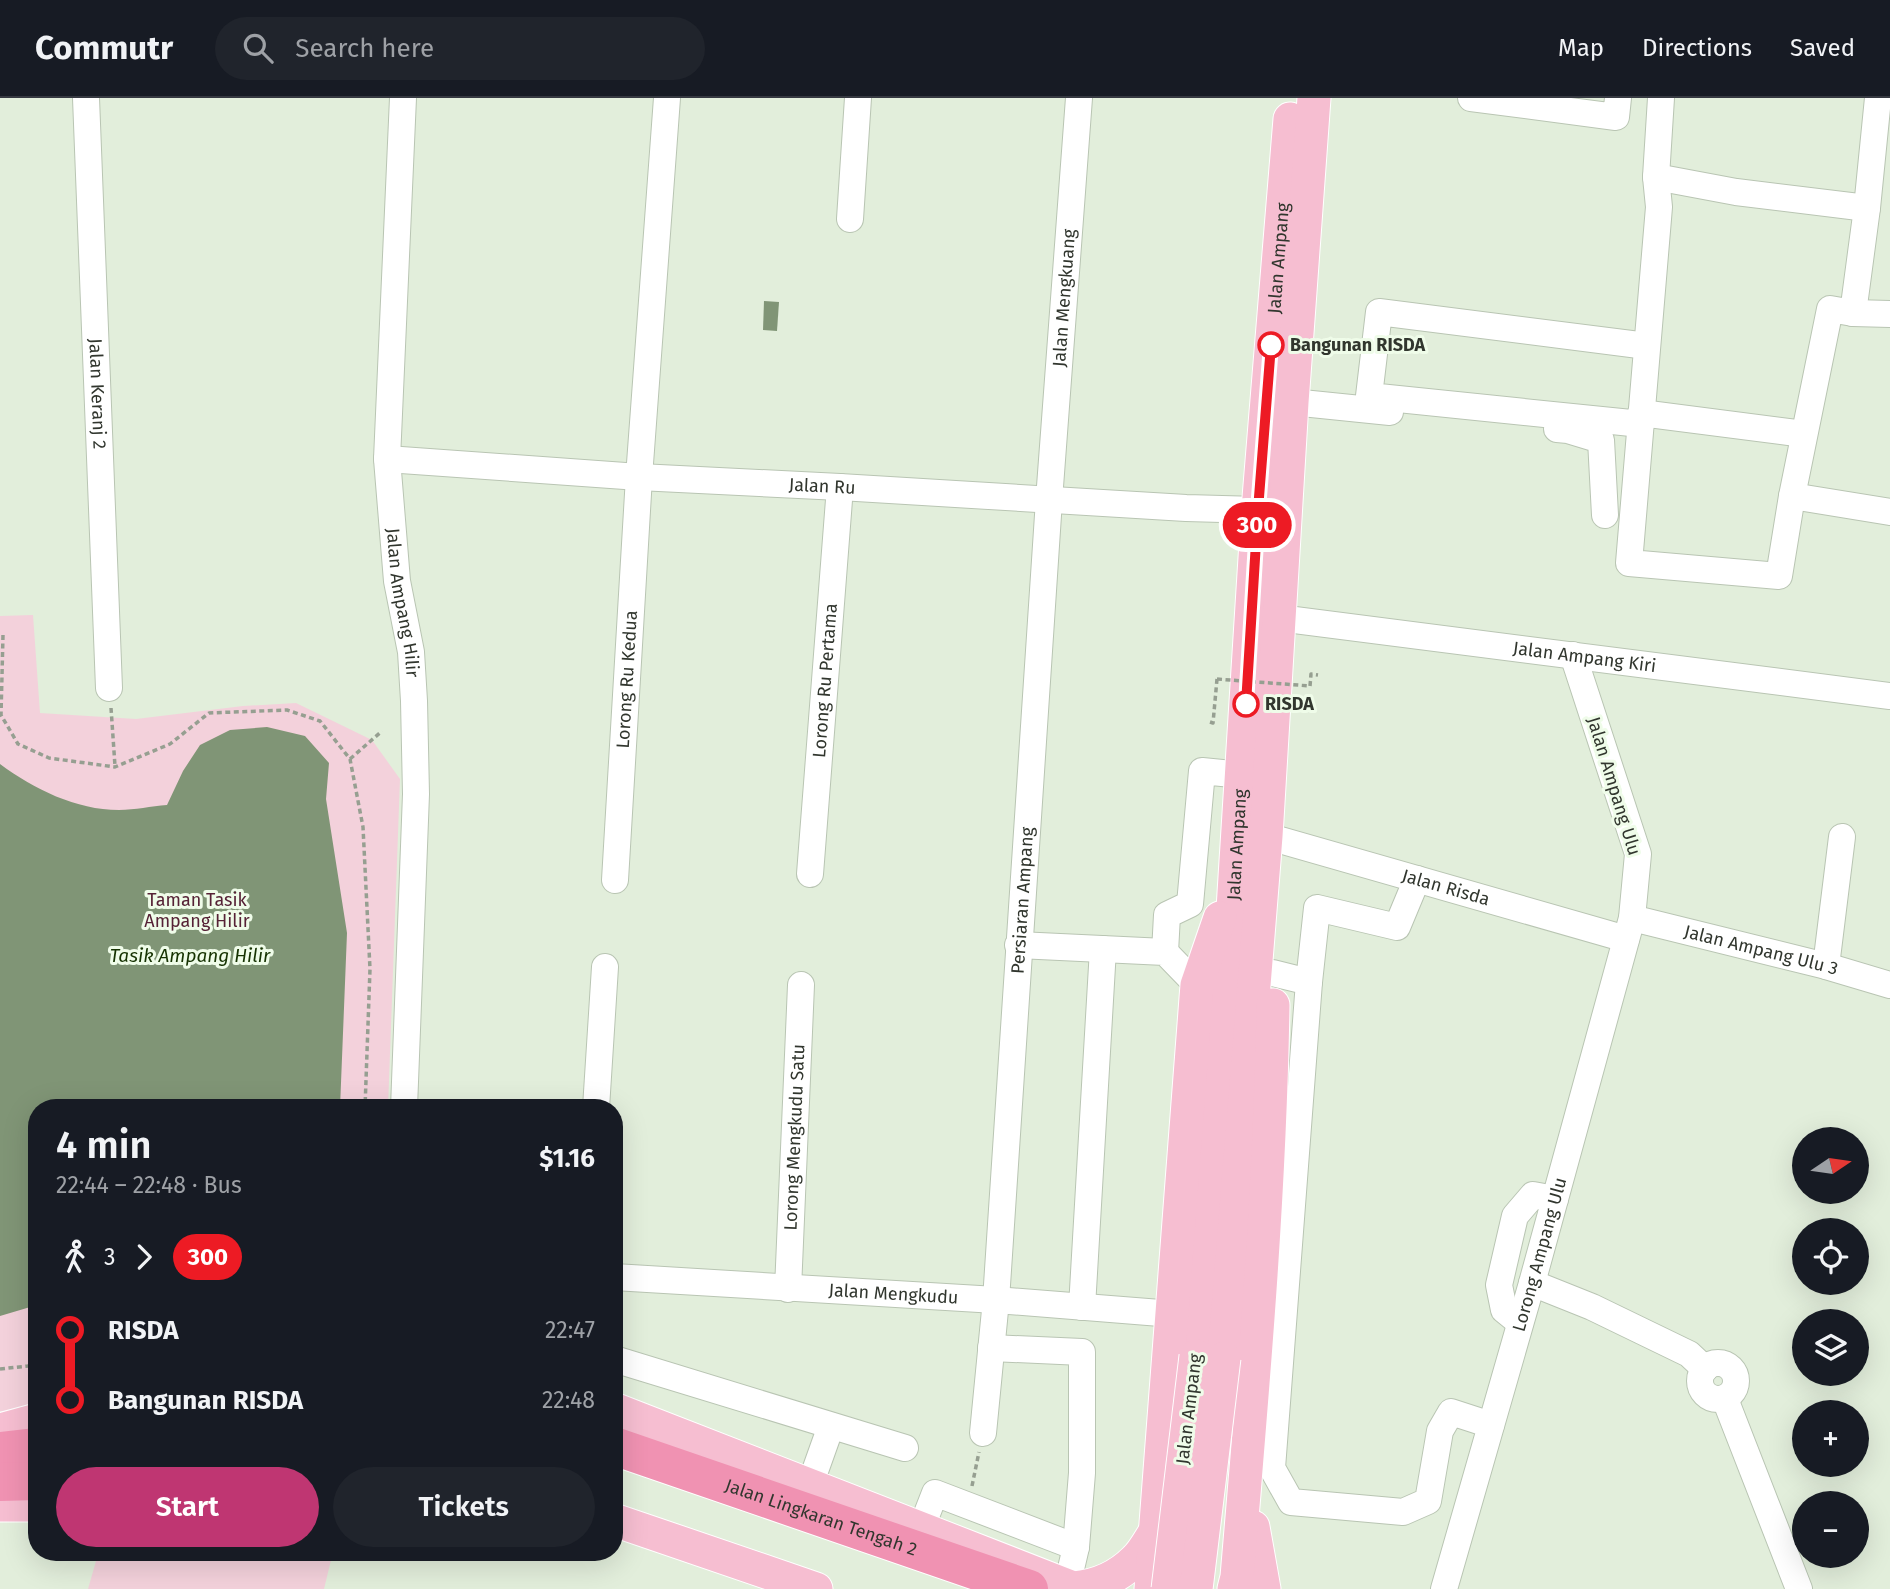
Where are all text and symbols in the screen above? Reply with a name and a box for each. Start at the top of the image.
search box [215,17,705,80]
text: Commutr [35,28,173,68]
icon: search [239,29,277,67]
text: Search here [295,33,434,64]
text: Map [1558,34,1604,62]
text: Directions [1642,34,1752,62]
text: Saved [1790,34,1855,62]
street label: Jalan Ampang [1263,201,1294,315]
street label: Jalan Mengkuang [1048,227,1080,368]
marker: Bangunan RISDA [1258,332,1284,358]
place label: Bangunan RISDA [1290,334,1426,356]
street label: Jalan Keranj 2 [84,338,111,450]
street label: Jalan Ru [788,473,856,499]
line badge: 300 [1217,502,1297,548]
text: 300 [1237,511,1277,539]
street label: Jalan Ampang Hilir [382,527,424,678]
street label: Lorong Ru Pertama [808,602,842,759]
street label: Lorong Ru Kedua [612,610,642,749]
street label: Jalan Ampang Kiri [1512,637,1657,677]
marker: RISDA [1233,691,1259,717]
place label: RISDA [1265,693,1314,715]
street label: Jalan Ampang Ulu [1582,714,1646,858]
street label: Jalan Ampang [1223,788,1252,901]
street label: Persiaran Ampang [1007,826,1038,975]
street label: Jalan Risda [1399,864,1492,910]
park label: Taman Tasik Ampang Hilir [144,889,250,932]
street label: Jalan Ampang Ulu 3 [1682,920,1841,980]
water label: Tasik Ampang Hilir [110,944,271,967]
street label: Lorong Mengkudu Satu [780,1043,809,1231]
text: 4 min [56,1122,151,1168]
north arrow [1792,1127,1869,1204]
map controls [1792,1127,1869,1568]
text: $1.16 [539,1143,595,1174]
text: 22:44 – 22:48 · Bus [56,1171,242,1199]
street label: Lorong Ampang Ulu [1508,1175,1571,1334]
button: locate [1792,1218,1869,1295]
icon: walk [56,1238,94,1276]
icon: forward [125,1238,163,1276]
text: 3 [104,1243,115,1271]
text: 300 [187,1243,228,1271]
street label: Jalan Mengkudu [828,1279,959,1309]
button: layers [1792,1309,1869,1386]
text: RISDA [108,1315,179,1346]
text: 22:47 [545,1316,595,1344]
street label: Jalan Ampang [1171,1352,1207,1466]
text: Bangunan RISDA [108,1385,303,1416]
text: 22:48 [542,1386,595,1414]
button: + [1792,1400,1869,1477]
button: Start [56,1467,319,1547]
button: Tickets [333,1467,595,1547]
street label: Jalan Lingkaran Tengah 2 [722,1474,920,1561]
button: − [1792,1491,1869,1568]

